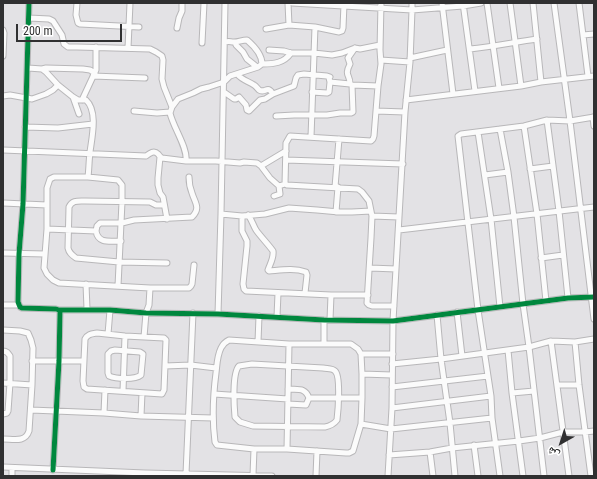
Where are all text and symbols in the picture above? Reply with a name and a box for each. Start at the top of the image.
scale bar [18,16,124,42]
text: 200 m [23,24,53,38]
north arrow [541,423,581,463]
text: ش [545,444,562,461]

